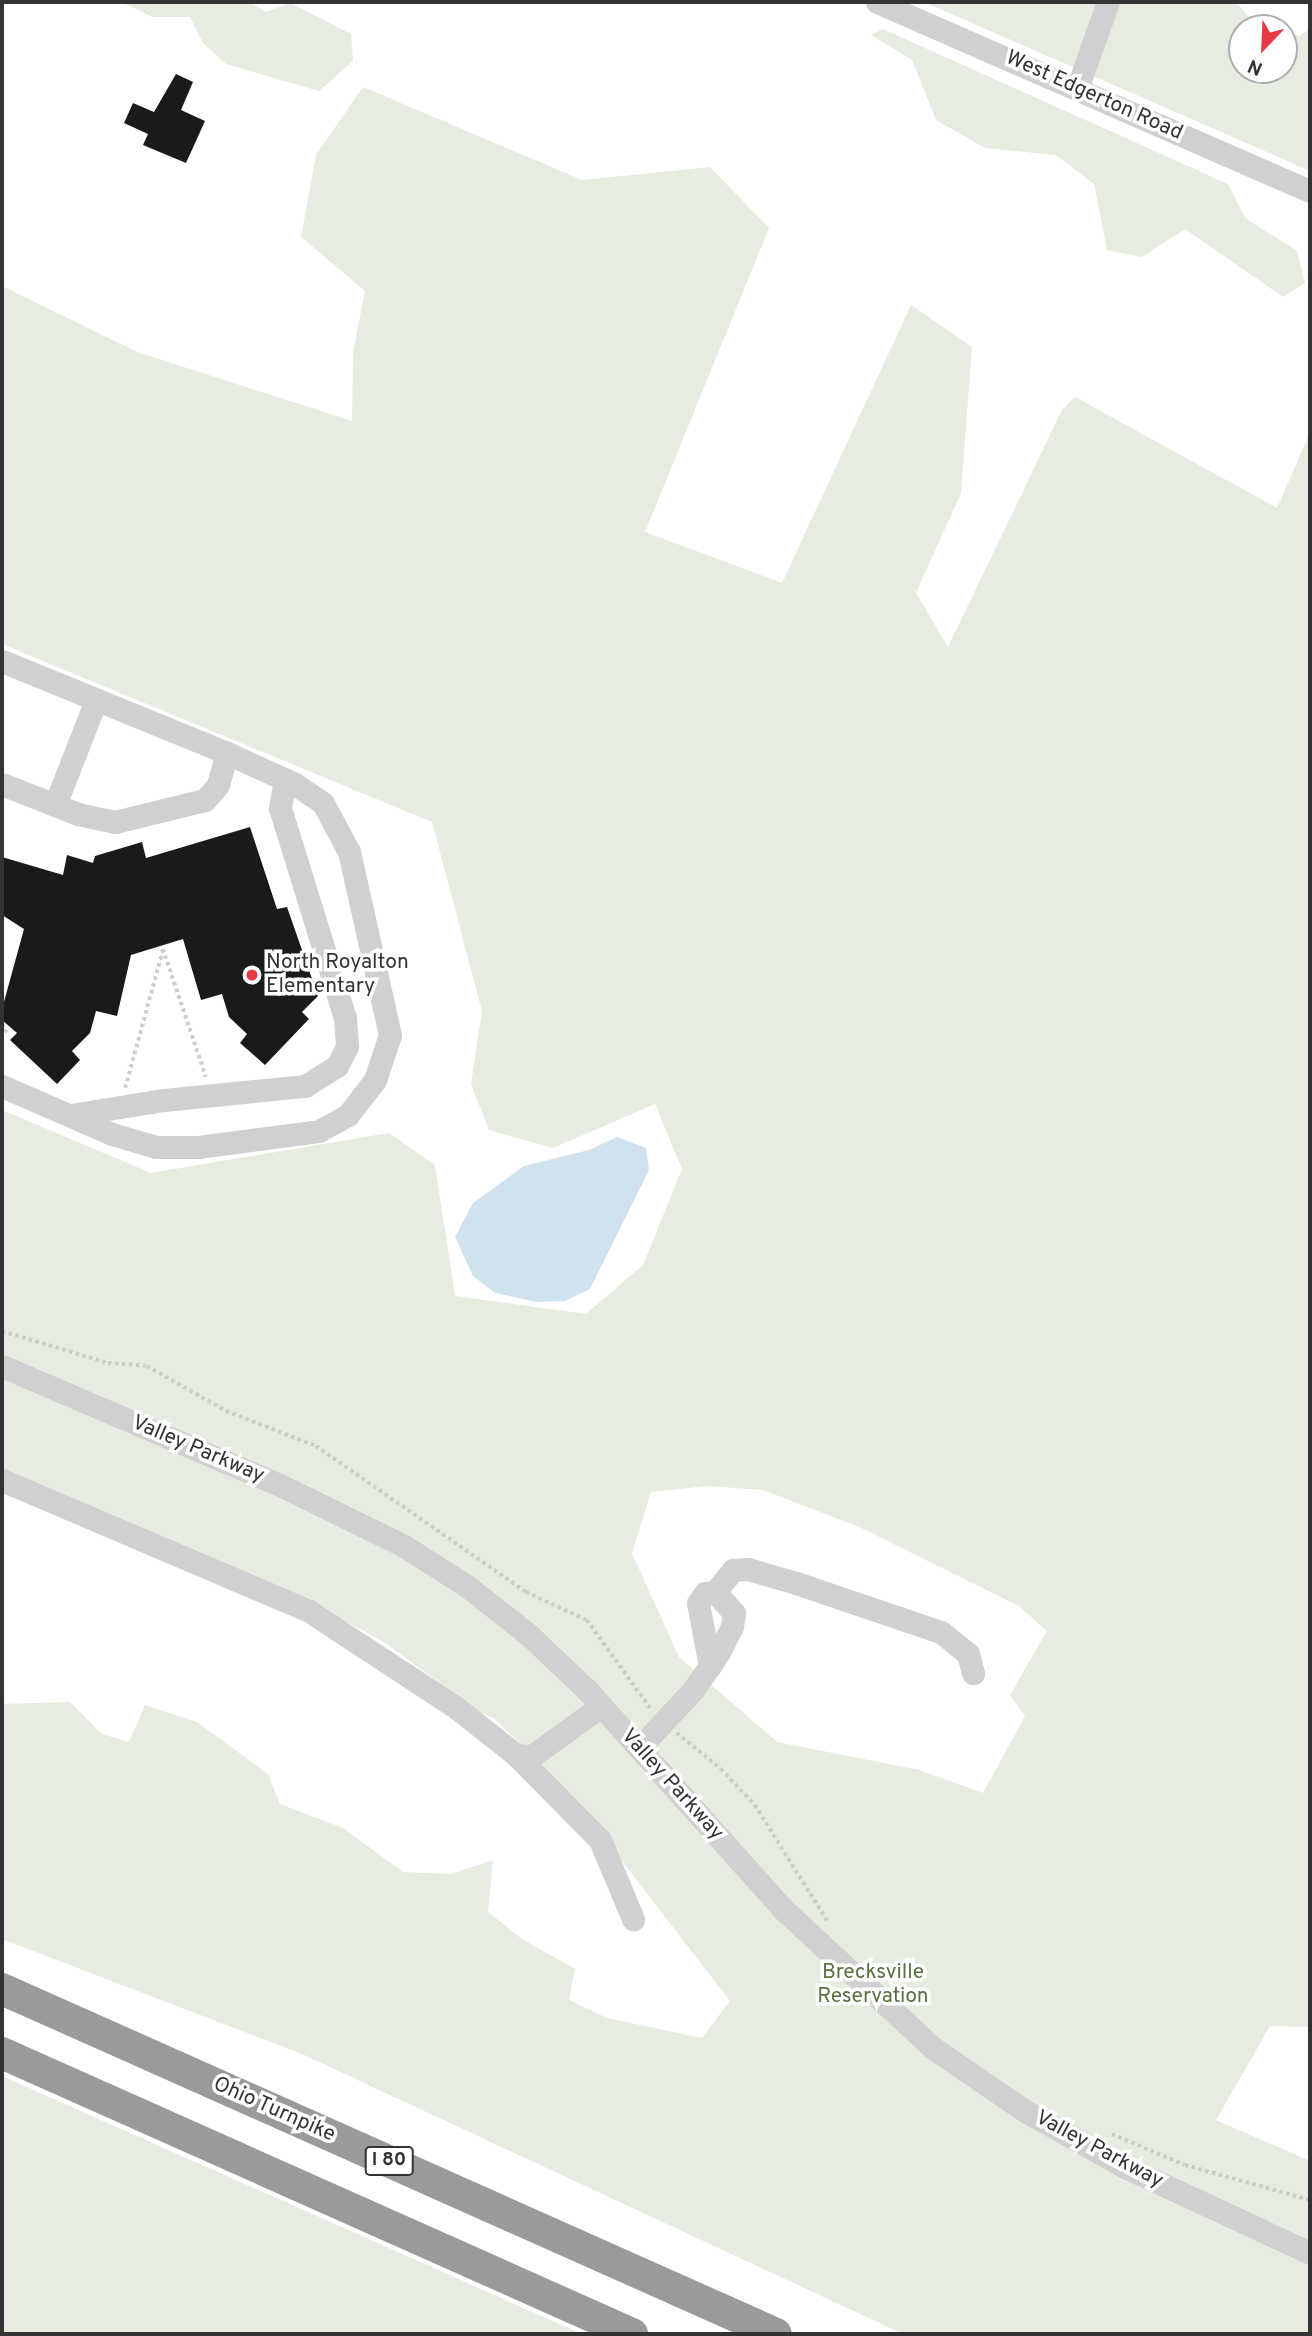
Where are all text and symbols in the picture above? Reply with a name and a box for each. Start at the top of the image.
north arrow [1228,14,1298,84]
street label: West Edgerton Road [1002,46,1186,146]
text: N [1245,53,1267,80]
place label: North Royalton Elementary [266,950,409,1000]
marker: North Royalton Elementary [244,967,260,983]
street label: Valley Parkway [128,1411,268,1489]
street label: Valley Parkway [615,1724,729,1846]
park label: Brecksville Reservation [817,1960,929,2010]
street label: Ohio Turnpike [209,2072,339,2148]
street label: Valley Parkway [1031,2106,1167,2194]
road number: I 80 [364,2146,414,2176]

